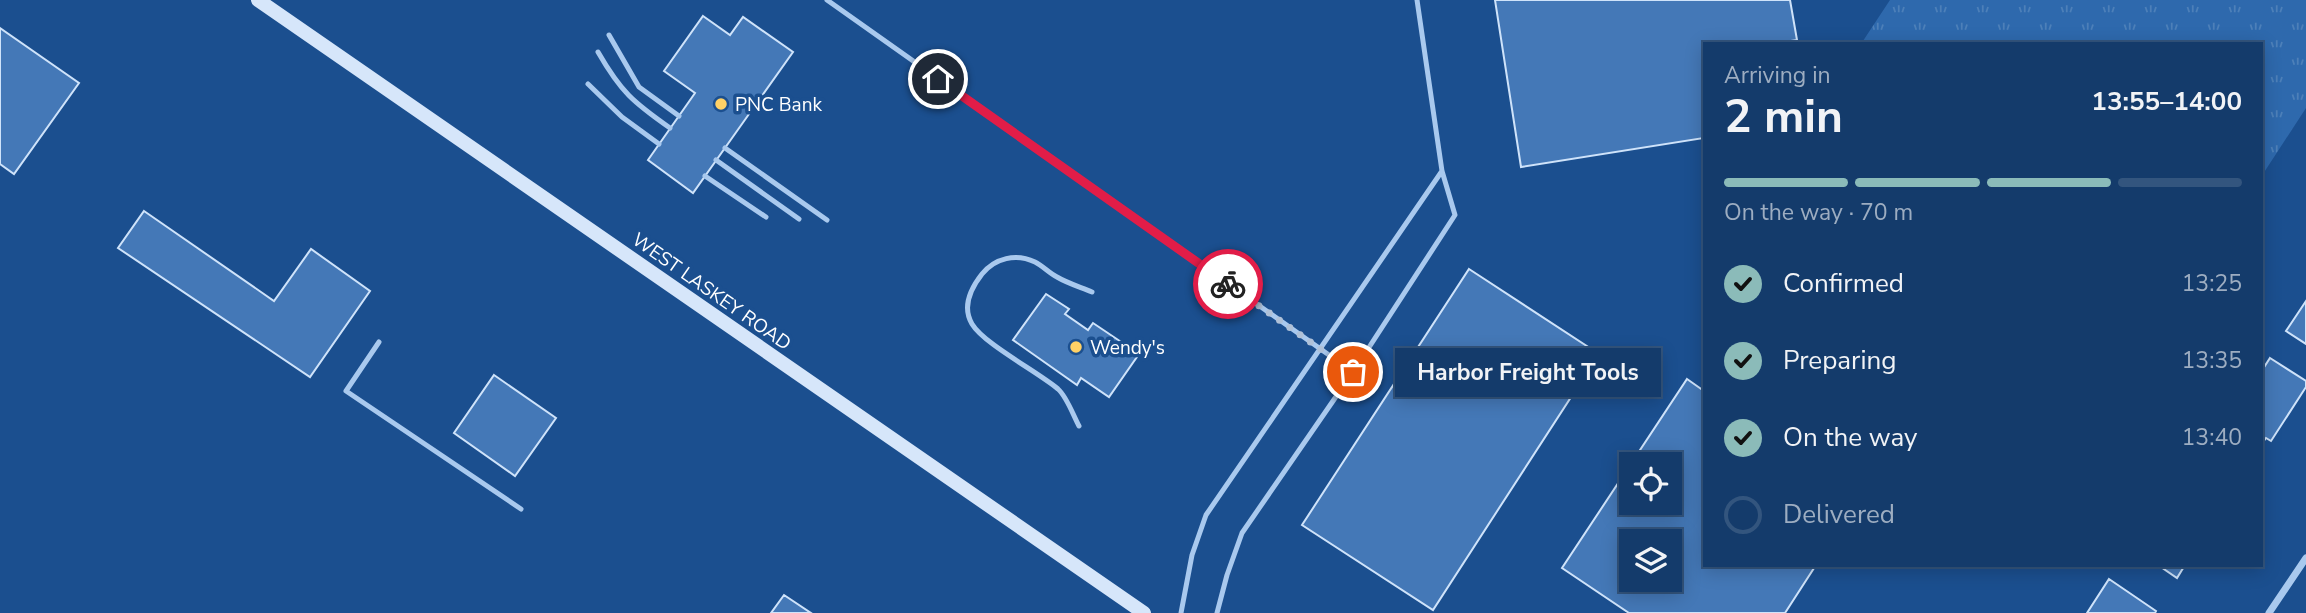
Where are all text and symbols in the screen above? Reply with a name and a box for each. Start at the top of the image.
pin [908,49,968,109]
icon: home [919,60,957,98]
text: Arriving in [1724,60,1831,91]
text: 13:55–14:00 [2091,84,2242,119]
text: 2 min [1724,85,1843,148]
place label: PNC Bank [735,92,822,118]
marker: PNC Bank [713,96,729,112]
text: On the way · 70 m [1724,197,1913,228]
street label: WEST LASKEY ROAD [627,227,796,357]
courier [1193,249,1263,319]
icon: bike [1209,265,1247,303]
icon: check [1724,265,1762,303]
text: Confirmed [1783,266,1904,301]
text: 13:25 [2182,268,2242,299]
place label: Wendy's [1090,335,1165,361]
marker: Wendy's [1068,339,1084,355]
pin [1323,342,1383,402]
icon: check [1724,342,1762,380]
text: Preparing [1783,343,1896,378]
text: 13:35 [2182,345,2242,376]
callout: Harbor Freight Tools [1395,348,1661,396]
icon: bag [1334,353,1372,391]
text: Harbor Freight Tools [1417,357,1639,388]
icon: check [1724,419,1762,457]
text: On the way [1783,420,1917,455]
text: 13:40 [2182,422,2242,453]
map controls [1619,452,1682,592]
button: locate [1619,452,1682,515]
text: Delivered [1783,497,1895,532]
button: layers [1619,529,1682,592]

